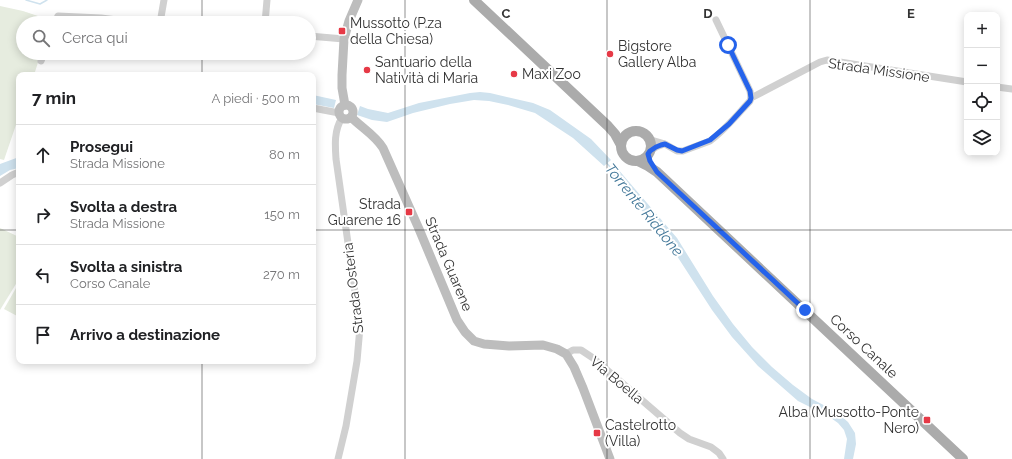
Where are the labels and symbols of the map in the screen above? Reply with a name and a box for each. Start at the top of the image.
text: C [502,6,511,21]
text: D [703,6,713,21]
text: E [907,6,915,21]
place label: Mussotto (P.za della Chiesa) [350,15,442,47]
marker: Mussotto (P.za della Chiesa) [337,26,347,36]
route start [719,36,737,54]
place label: Bigstore Gallery Alba [618,38,696,70]
marker: Bigstore Gallery Alba [605,49,615,59]
place label: Santuario della Natività di Maria [375,54,478,86]
street label: Strada Missione [827,55,931,85]
marker: Santuario della Natività di Maria [362,65,372,75]
place label: Maxi Zoo [522,66,581,82]
marker: Maxi Zoo [509,69,519,79]
water label: Torrente Riddone [601,160,687,260]
place label: Strada Guarene 16 [328,196,401,228]
marker: Strada Guarene 16 [404,207,414,217]
street label: Strada Guarene [422,215,476,313]
street label: Strada Osteria [340,242,366,334]
route end [796,301,814,319]
street label: Corso Canale [827,311,901,381]
street label: Via Boella [587,353,647,407]
place label: Alba (Mussotto-Ponte Nero) [779,404,919,436]
marker: Alba (Mussotto-Ponte Nero) [922,415,932,425]
place label: Castelrotto (Villa) [605,417,676,449]
marker: Castelrotto (Villa) [592,428,602,438]

